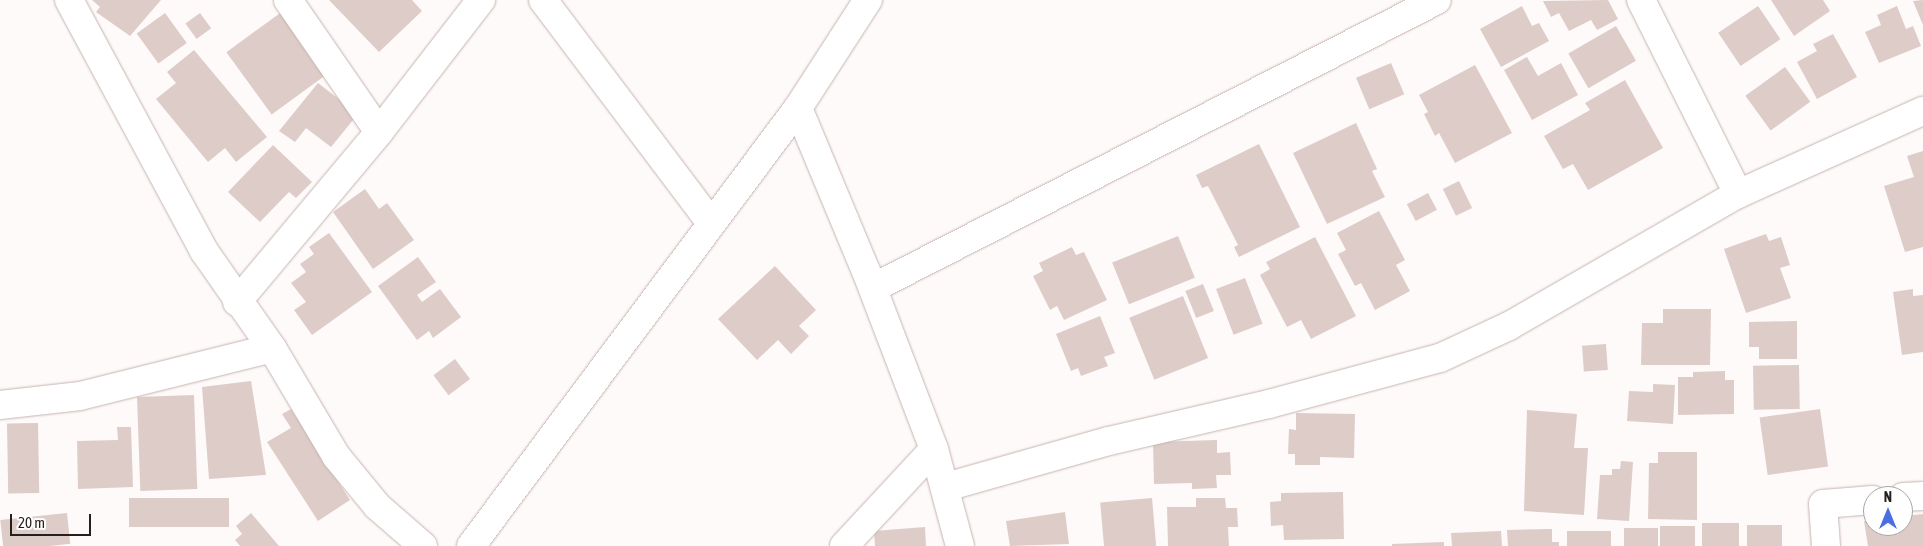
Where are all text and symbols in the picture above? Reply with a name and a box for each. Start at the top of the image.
north arrow [1863,486,1913,536]
text: N [1884,489,1892,505]
scale bar [12,504,94,536]
text: 20 m [18,514,45,531]

